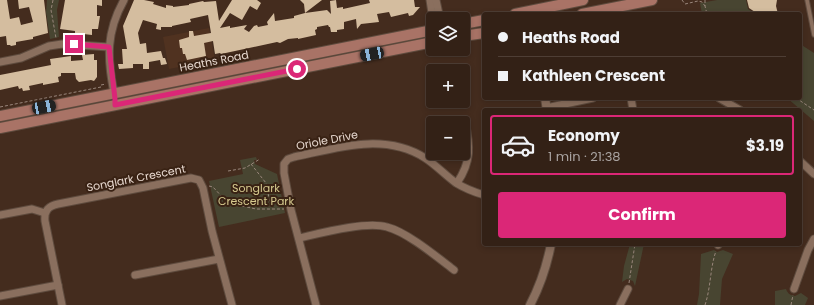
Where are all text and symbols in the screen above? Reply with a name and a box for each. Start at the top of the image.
map controls [426,12,470,160]
button: layers [426,12,470,56]
text: Heaths Road [522,27,620,48]
route end [65,35,83,53]
street label: Heaths Road [178,46,250,76]
car [359,46,385,62]
route start [288,60,306,78]
button: + [426,64,470,108]
text: Kathleen Crescent [522,65,665,86]
car [31,99,57,115]
button: − [426,116,470,160]
text: Economy [548,125,620,146]
street label: Oriole Drive [295,126,359,154]
icon: car [500,127,536,163]
text: $3.19 [746,135,784,156]
text: 1 min · 21:38 [548,147,621,166]
street label: Songlark Crescent [85,161,187,195]
park label: Songlark Crescent Park [218,180,294,209]
button: Confirm [498,192,786,238]

